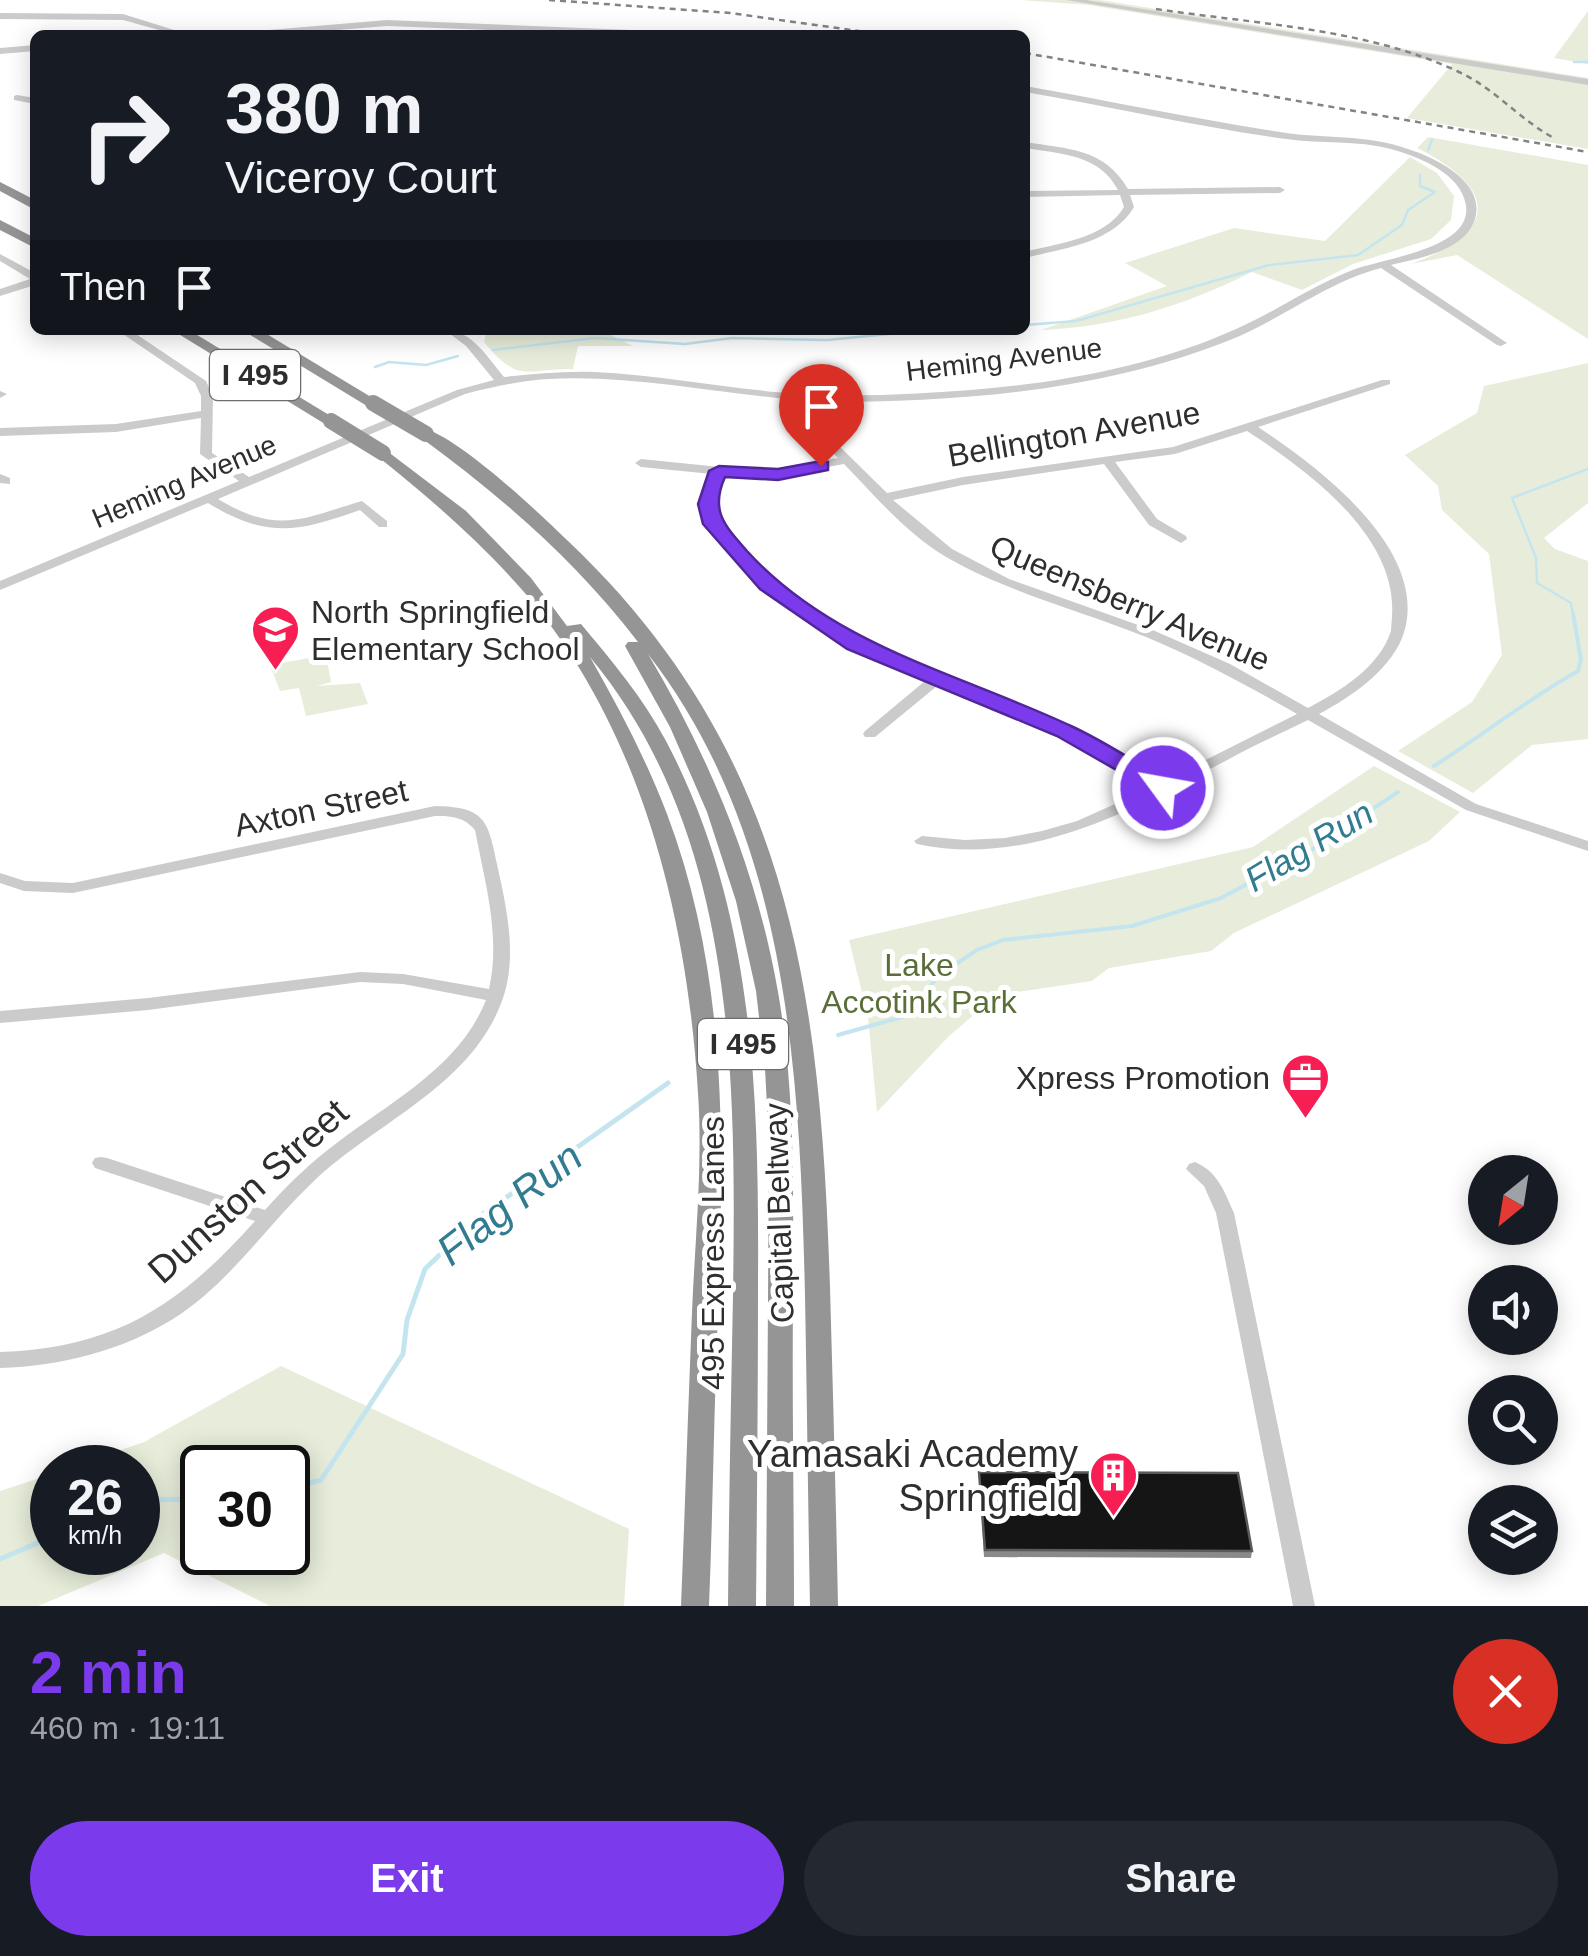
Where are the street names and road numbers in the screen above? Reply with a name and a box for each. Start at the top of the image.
street label: Heming Avenue [904,332,1104,387]
road number: I 495 [210,350,300,400]
street label: Bellington Avenue [945,394,1203,474]
street label: Heming Avenue [87,429,281,534]
street label: Queensberry Avenue [985,528,1275,678]
street label: Axton Street [231,772,411,844]
road number: I 495 [698,1019,788,1069]
street label: Dunston Street [140,1090,357,1291]
street label: Capital Beltway [757,1102,801,1324]
street label: 495 Express Lanes [695,1116,731,1390]

